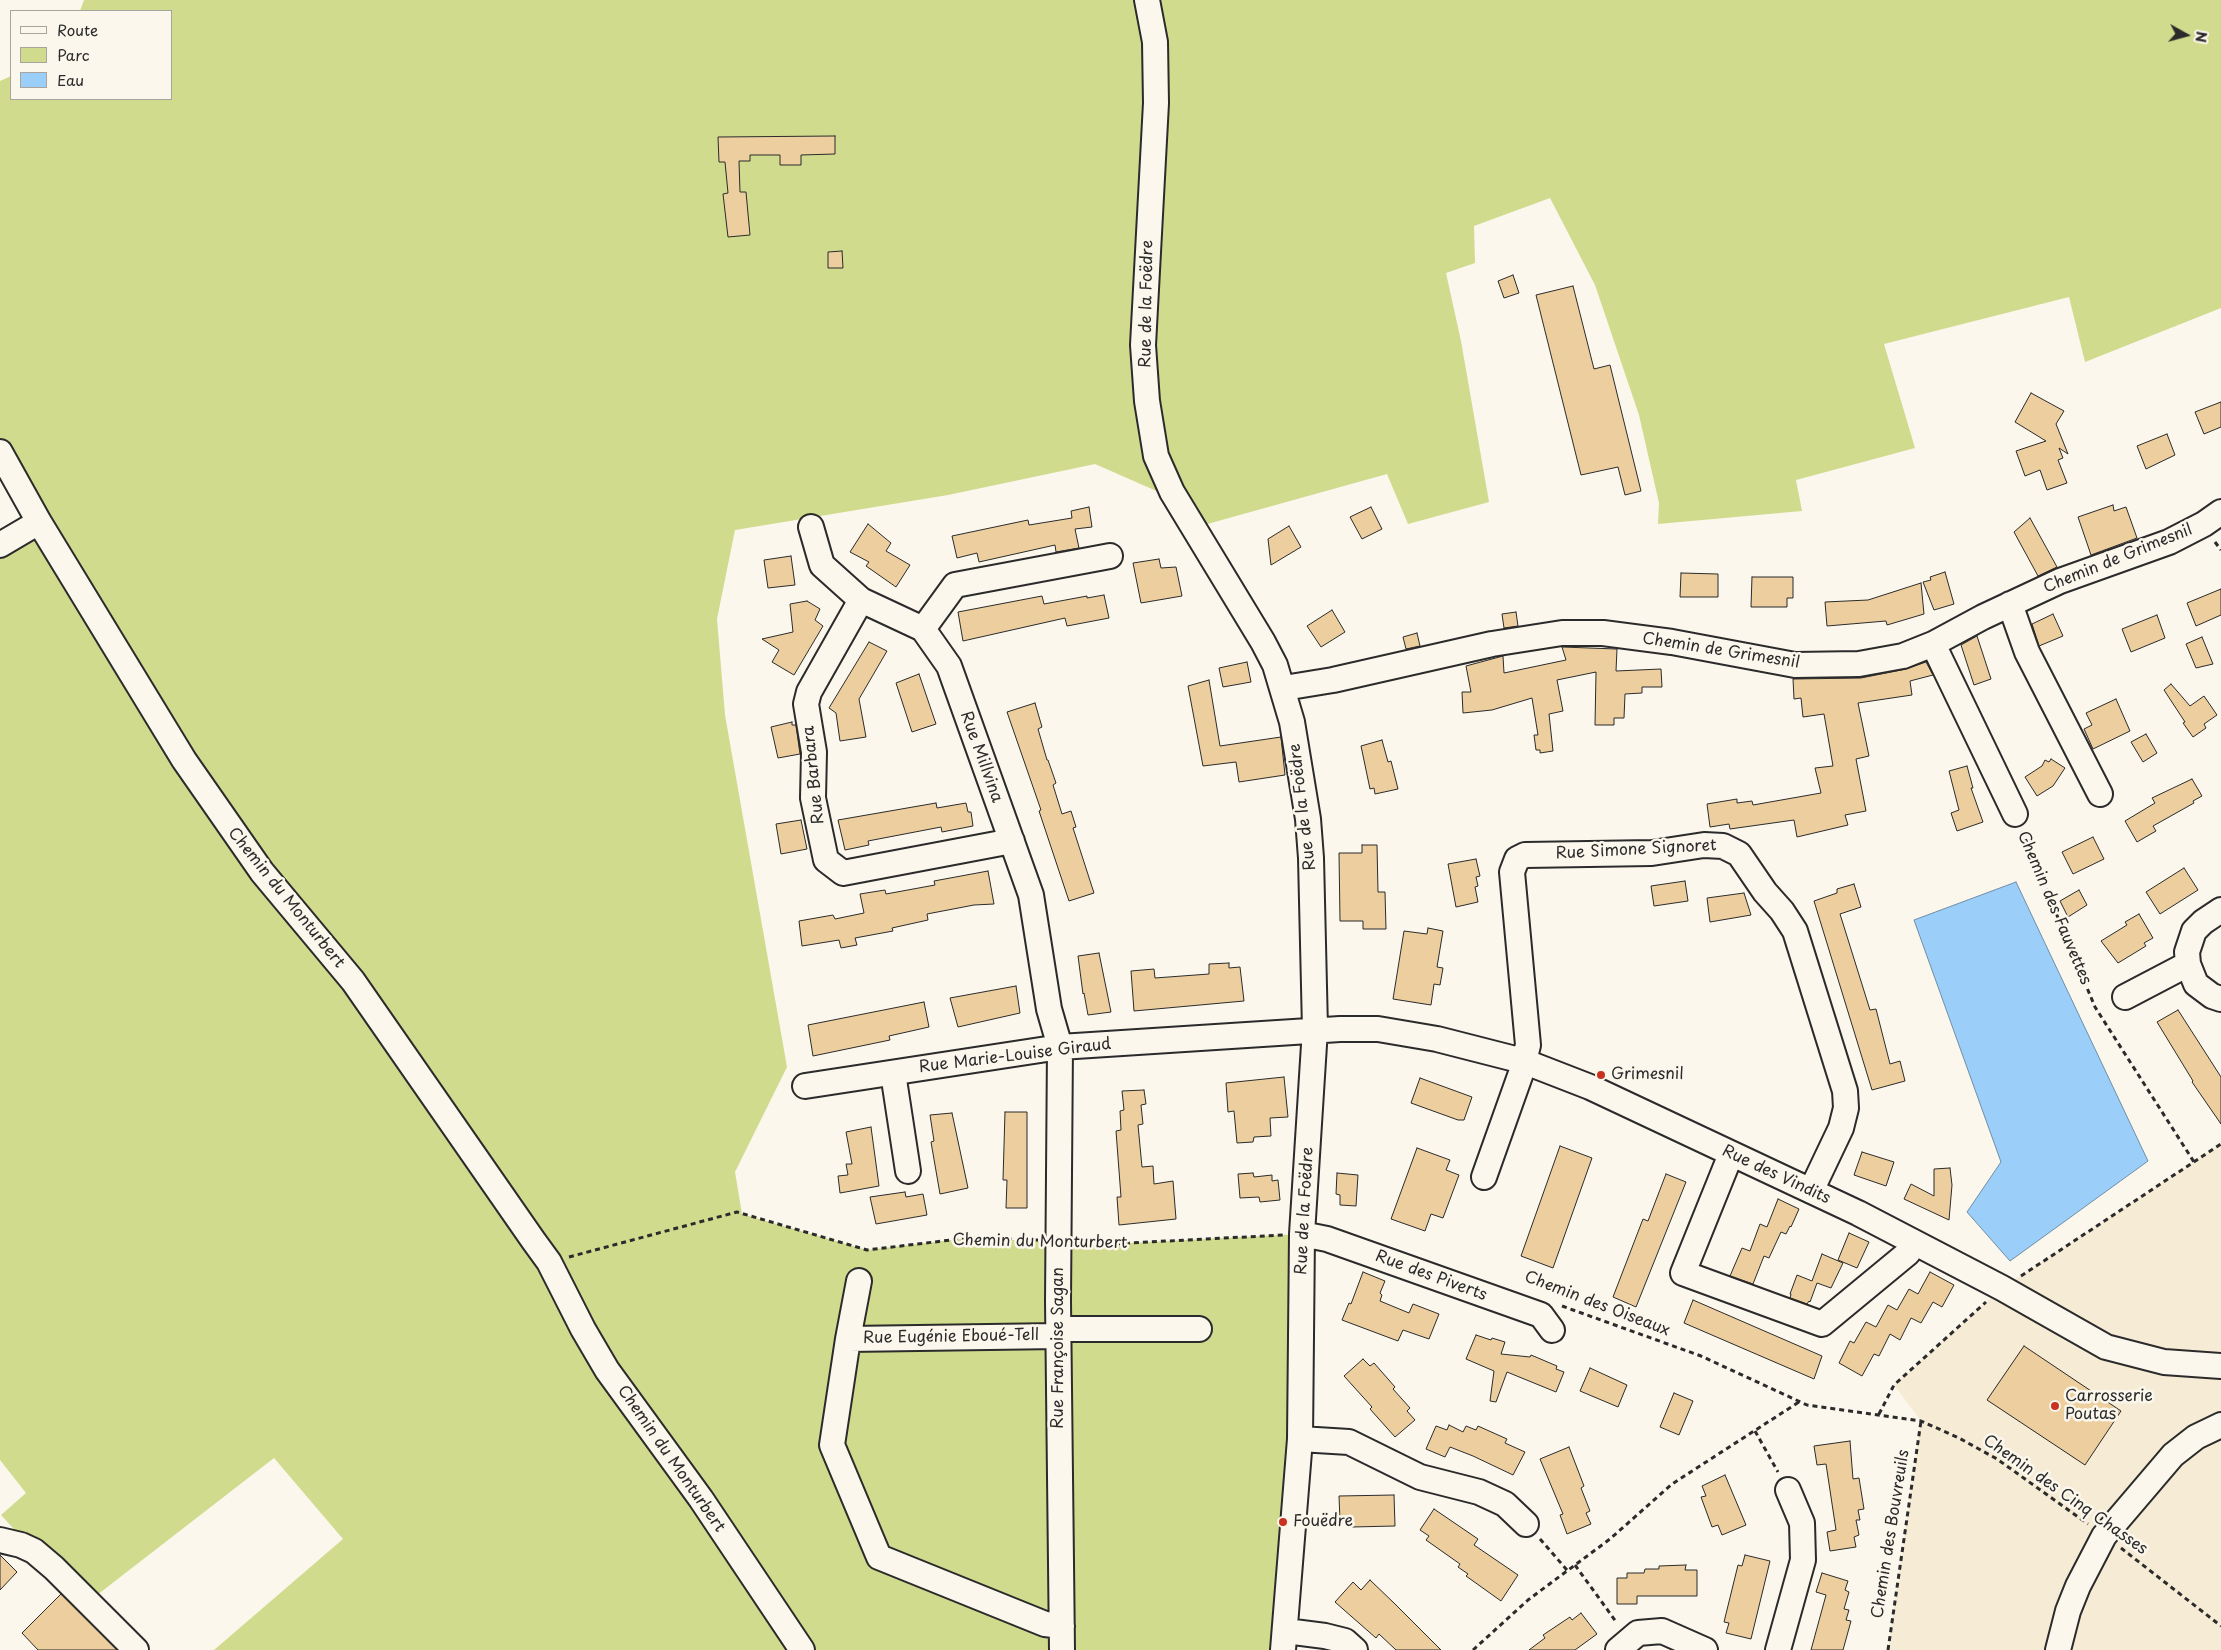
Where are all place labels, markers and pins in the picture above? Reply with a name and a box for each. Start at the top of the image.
place label: Grimesnil [1611,1065,1684,1085]
marker: Grimesnil [1595,1069,1607,1081]
place label: Carrosserie Poutas [2065,1387,2153,1425]
marker: Carrosserie Poutas [2049,1400,2061,1412]
place label: Fouëdre [1293,1512,1353,1532]
marker: Fouëdre [1277,1516,1289,1528]

